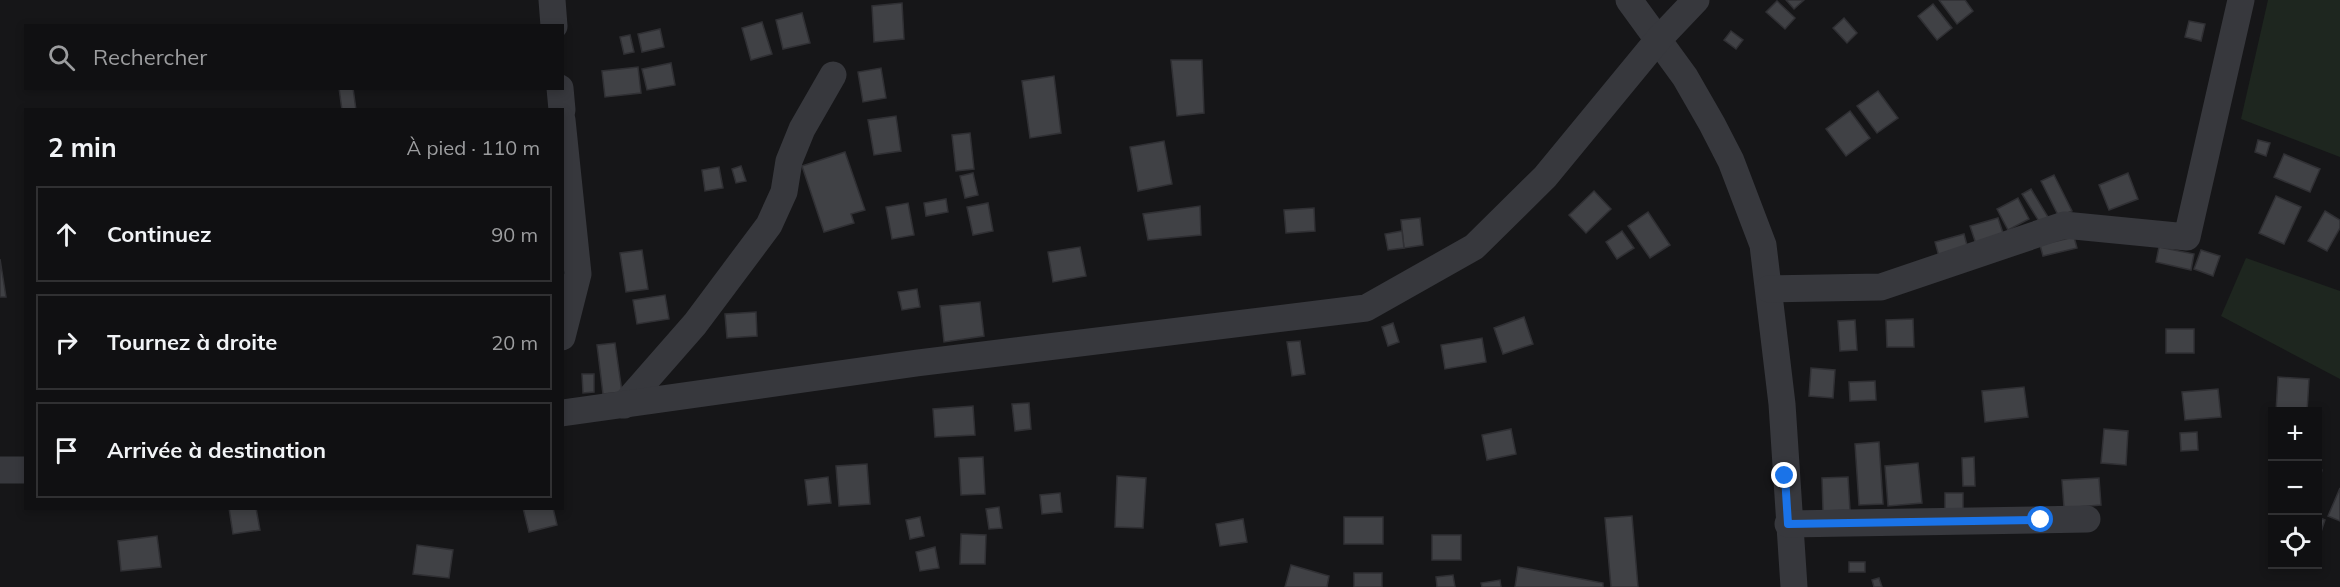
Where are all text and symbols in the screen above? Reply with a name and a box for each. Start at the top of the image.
search box [24,24,564,90]
icon: search [45,41,78,74]
text: Rechercher [93,43,207,71]
text: 2 min [48,131,117,164]
text: À pied · 110 m [407,135,540,160]
icon: ahead [50,218,83,251]
text: Continuez [107,220,212,248]
text: 90 m [491,222,538,247]
icon: right [50,326,83,359]
text: Tournez à droite [107,328,277,356]
text: 20 m [491,330,538,355]
map controls [2268,407,2322,569]
button: + [2268,407,2322,461]
icon: arrive [50,434,83,467]
text: Arrivée à destination [107,436,326,464]
button: − [2268,461,2322,515]
route end [1771,462,1797,488]
route start [2027,506,2053,532]
button: locate [2268,515,2322,569]

